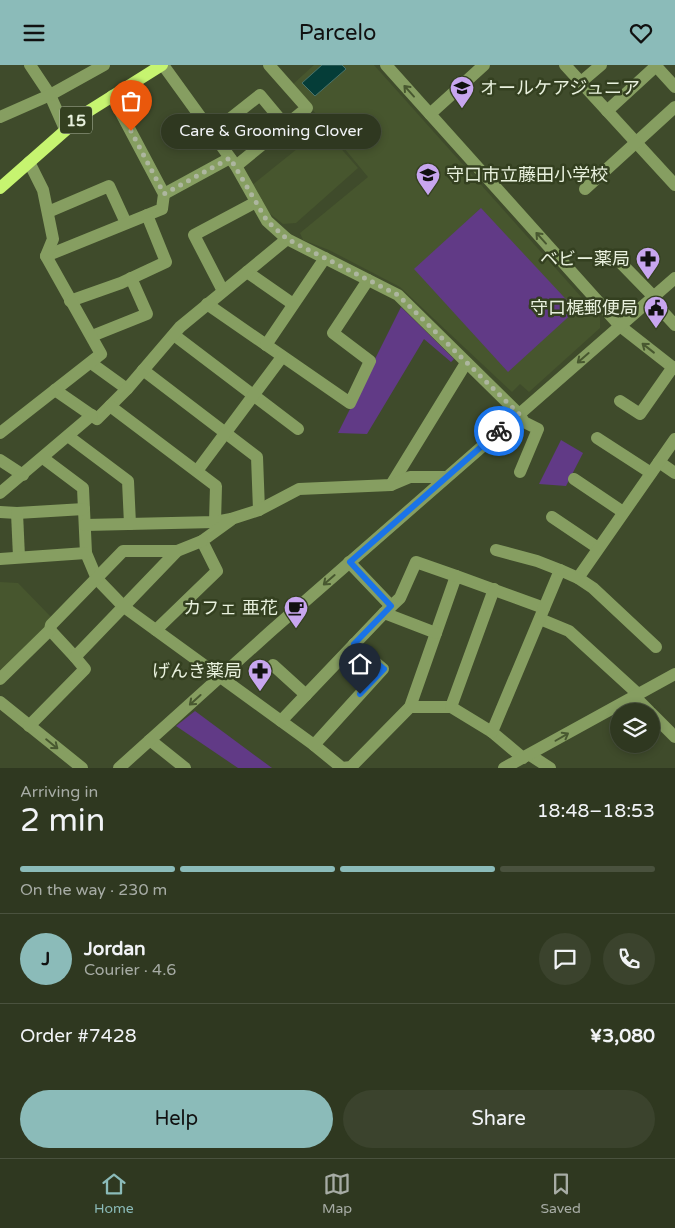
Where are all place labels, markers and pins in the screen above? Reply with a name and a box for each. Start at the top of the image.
school or university icon: オールケアジュニア [449,75,475,109]
place label: オールケアジュニア [480,77,640,99]
pin [110,80,152,131]
callout: Care & Grooming Clover [161,113,381,149]
school or university icon: 守口市立藤田小学校 [415,162,441,196]
place label: 守口市立藤田小学校 [446,164,608,186]
pharmacy icon: ベビー薬局 [635,246,661,280]
place label: ベビー薬局 [540,248,630,270]
public building icon: 守口梶郵便局 [643,295,669,329]
place label: 守口梶郵便局 [530,297,638,319]
cafe icon: カフェ 亜花 [283,595,309,629]
place label: カフェ 亜花 [183,597,278,619]
pin [339,643,381,694]
pharmacy icon: げんき薬局 [247,658,273,692]
place label: げんき薬局 [152,660,242,682]

